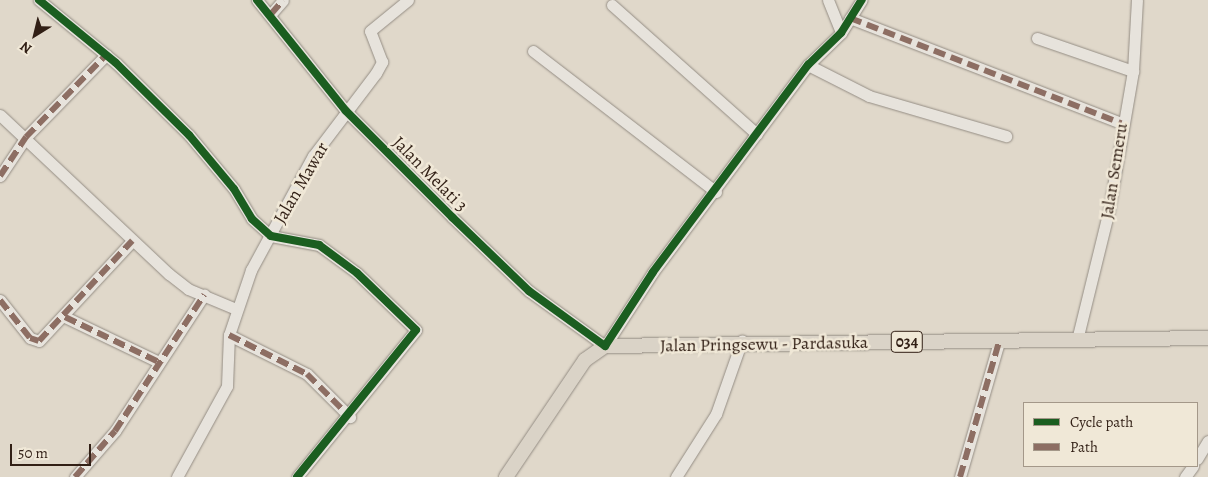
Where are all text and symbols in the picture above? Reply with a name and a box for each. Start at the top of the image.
north arrow [10,10,60,60]
text: N [16,37,36,58]
street label: Jalan Semeru [1096,121,1132,221]
street label: Jalan Melati 3 [388,132,472,216]
street label: Jalan Mawar [269,138,333,228]
road number: 034 [891,328,923,356]
street label: Jalan Pringsewu - Pardasuka [659,331,869,357]
legend [1023,402,1198,467]
text: Cycle path [1070,412,1133,432]
scale bar [12,434,94,466]
text: Path [1070,437,1098,457]
text: 50 m [18,443,48,463]

